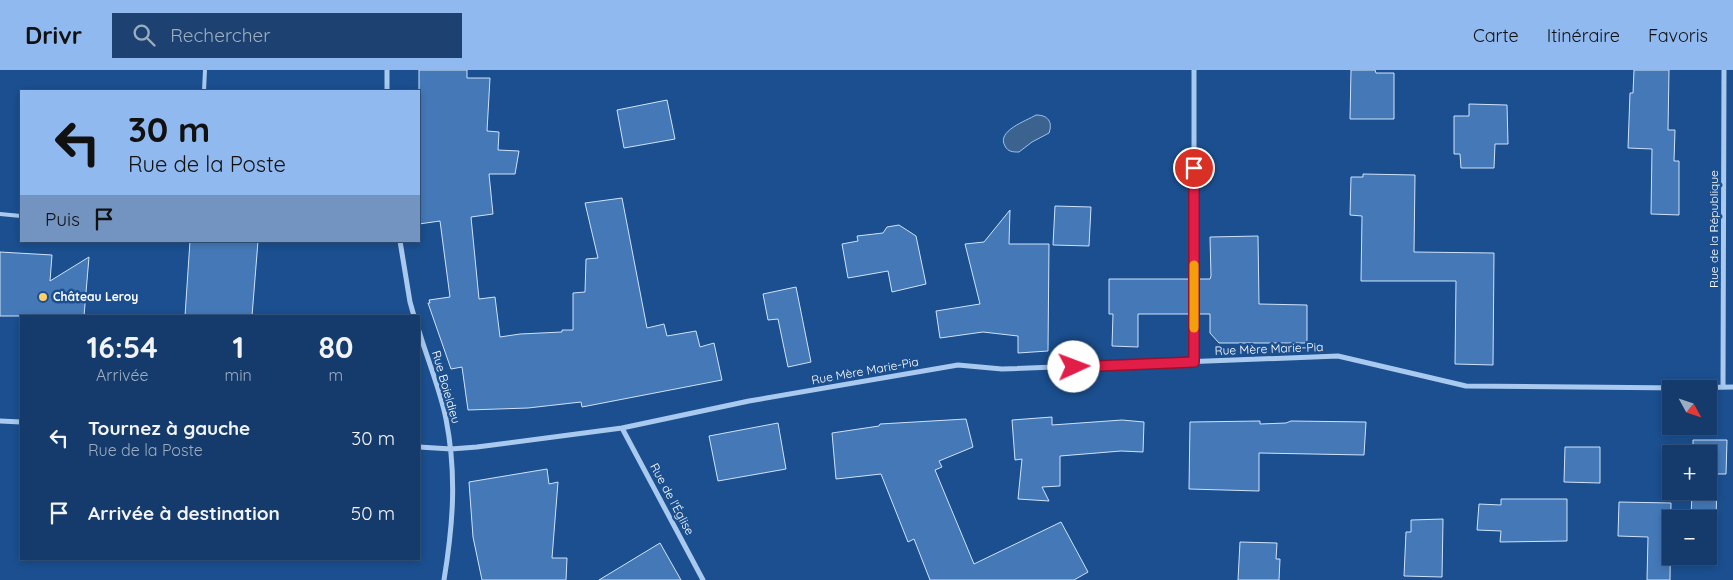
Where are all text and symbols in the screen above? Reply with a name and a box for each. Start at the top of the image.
search box [112,13,462,58]
text: Drivr [25,20,82,50]
icon: search [130,21,158,49]
text: Rechercher [170,23,270,47]
text: Carte [1473,24,1519,47]
text: Itinéraire [1547,24,1620,47]
text: Favoris [1648,24,1708,47]
text: 30 m [128,107,210,151]
icon: left [45,110,110,175]
pin [1173,147,1215,189]
text: Rue de la Poste [128,150,286,178]
icon: arrive [1180,154,1208,182]
street label: Rue de la République [1706,170,1721,288]
icon: arrive [90,205,118,233]
text: Puis [45,207,80,231]
place label: Château Leroy [53,289,138,304]
marker: Château Leroy [37,291,49,303]
text: 16:54 [87,328,158,366]
text: 1 [232,328,244,366]
text: 80 [318,328,353,366]
street label: Rue Mère Marie-Pia [1214,339,1324,358]
position arrow [1047,340,1099,392]
street label: Rue Boieldieu [429,349,464,425]
street label: Rue Mère Marie-Pia [810,354,920,387]
text: Arrivée [96,365,149,385]
text: min [225,365,252,385]
text: m [329,365,343,385]
north arrow [1662,380,1718,435]
map controls [1662,380,1717,565]
text: Tournez à gauche [88,416,250,440]
icon: left [45,424,73,452]
text: 30 m [351,426,395,450]
text: Rue de la Poste [88,440,203,460]
button: + [1662,445,1717,500]
street label: Rue de l'Église [647,460,698,537]
icon: arrive [45,499,73,527]
text: Arrivée à destination [88,501,280,525]
text: 50 m [351,501,395,525]
button: − [1662,510,1717,565]

